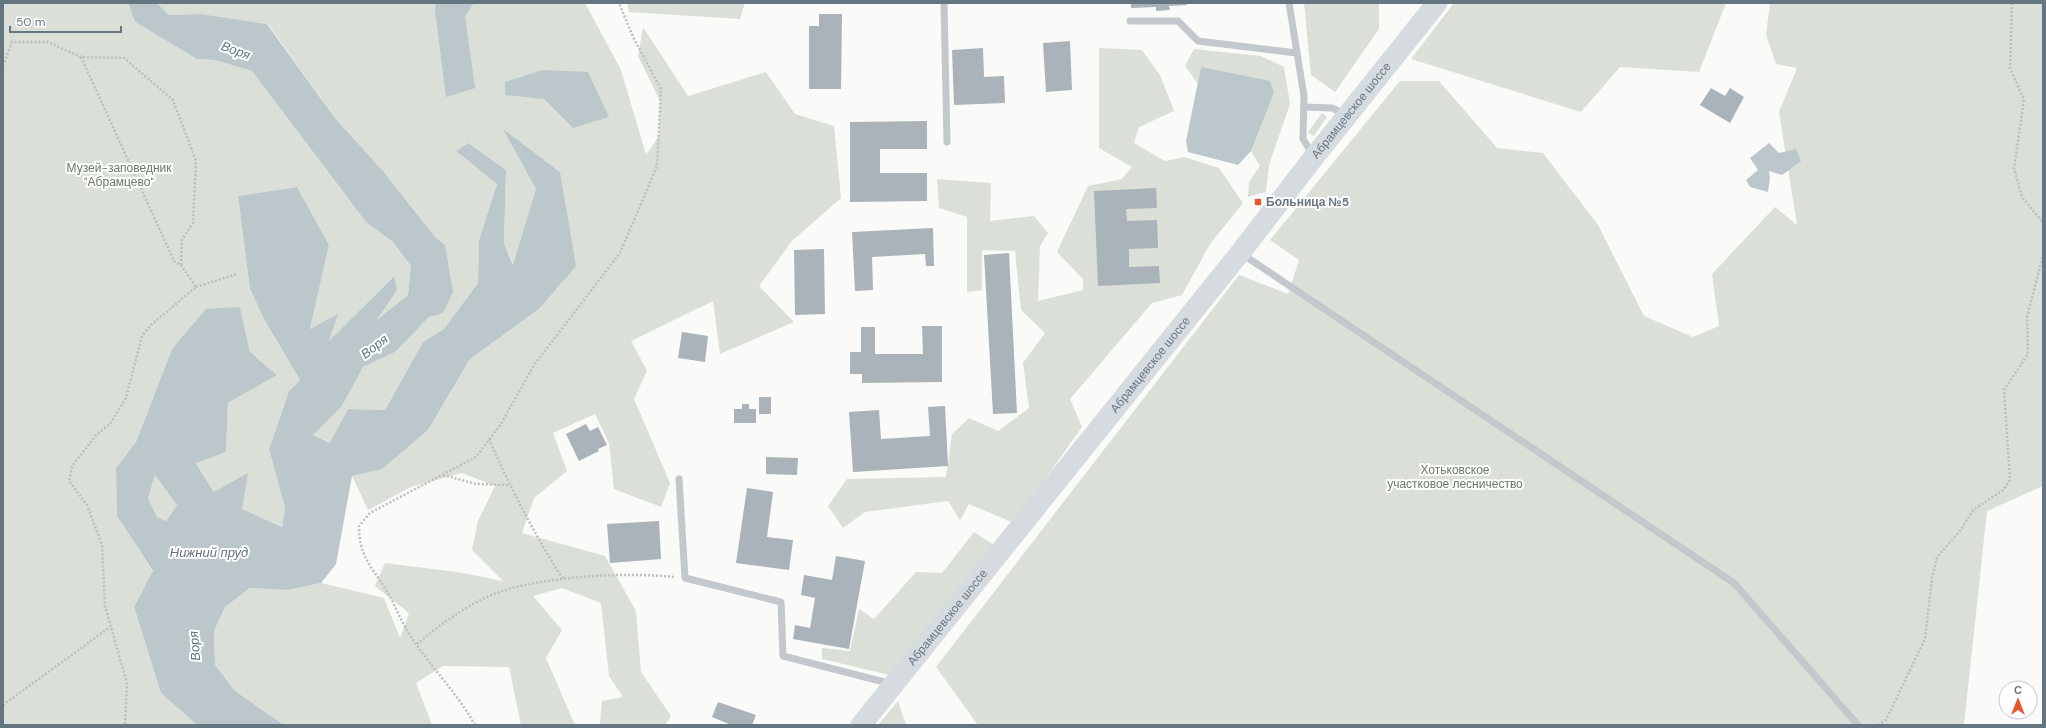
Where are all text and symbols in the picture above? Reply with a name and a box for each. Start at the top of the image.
scale bar [10,8,121,34]
text: 50 m [16,14,45,30]
water label: Воря [219,37,253,64]
street label: Абрамцевское шоссе [1308,59,1395,162]
park label: Музей-заповедник "Абрамцево" [67,160,172,190]
place label: Больница №5 [1266,194,1349,210]
marker: Больница №5 [1253,197,1263,207]
street label: Абрамцевское шоссе [1107,313,1194,416]
water label: Воря [357,330,391,362]
park label: Хотьковское участковое лесничество [1387,462,1523,492]
water label: Нижний пруд [170,544,248,561]
street label: Абрамцевское шоссе [904,566,991,669]
water label: Воря [185,630,204,662]
north arrow [1998,680,2038,720]
text: С [2014,683,2022,697]

